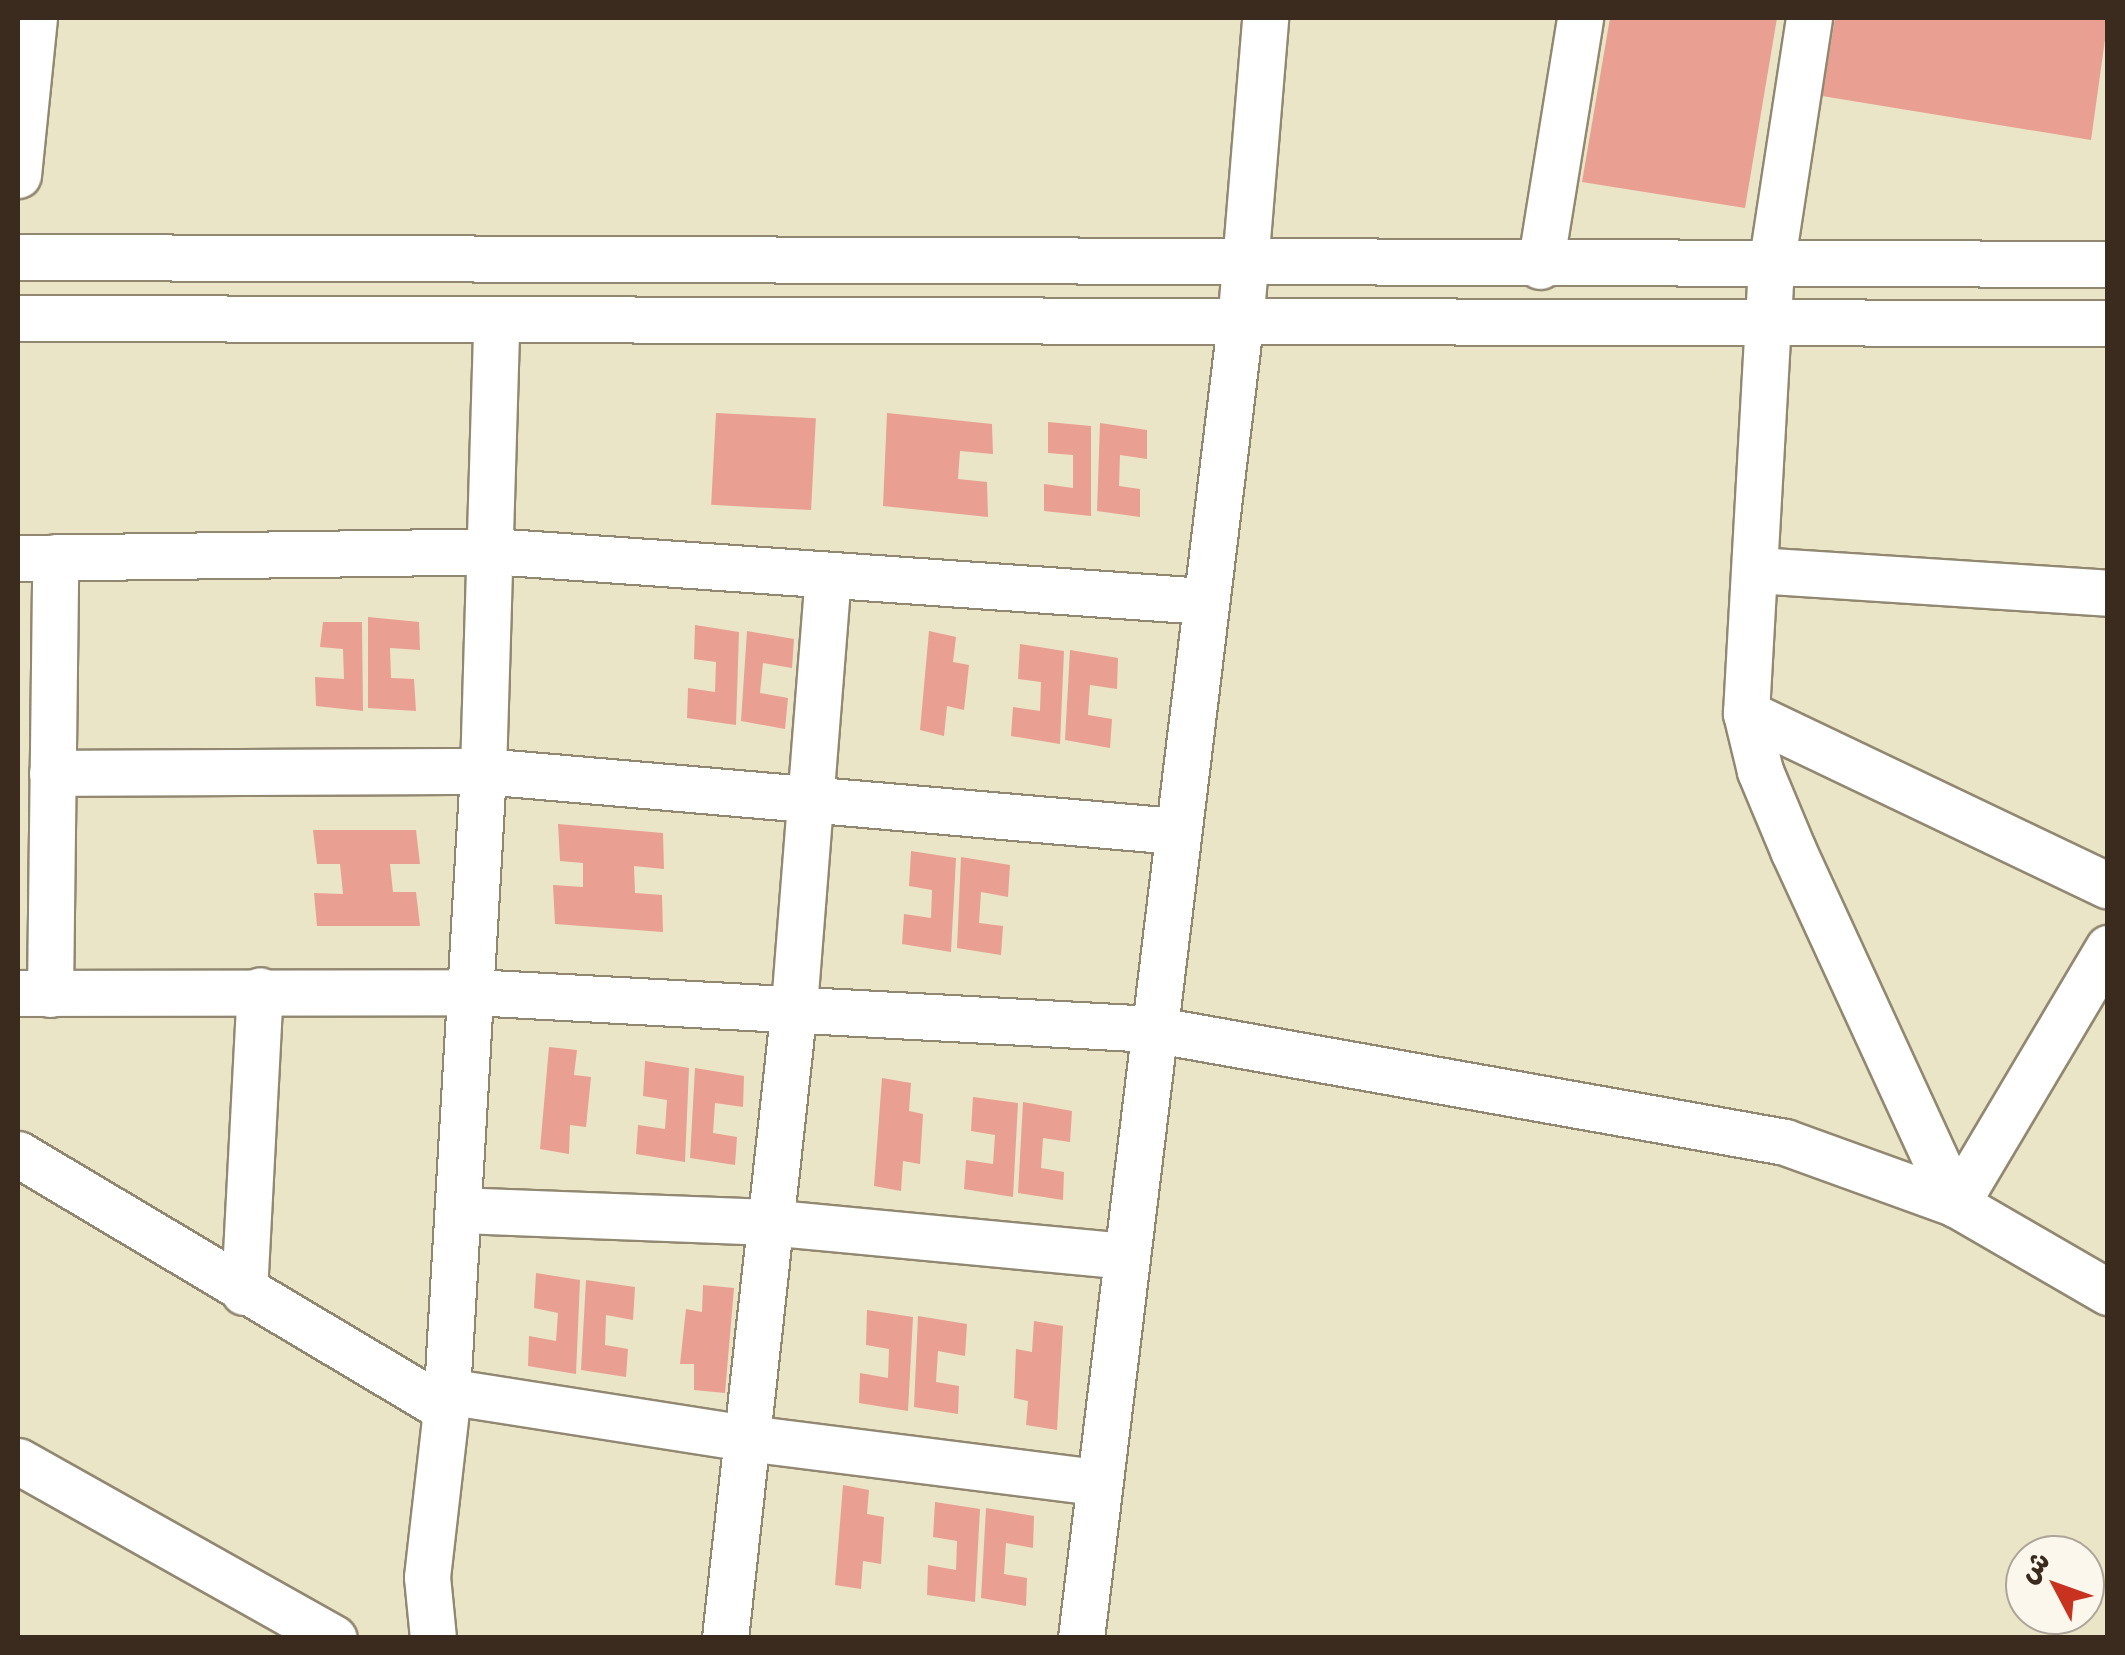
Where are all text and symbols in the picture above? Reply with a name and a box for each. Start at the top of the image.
north arrow [2005,1535,2105,1635]
text: ش [2009,1543,2058,1591]

